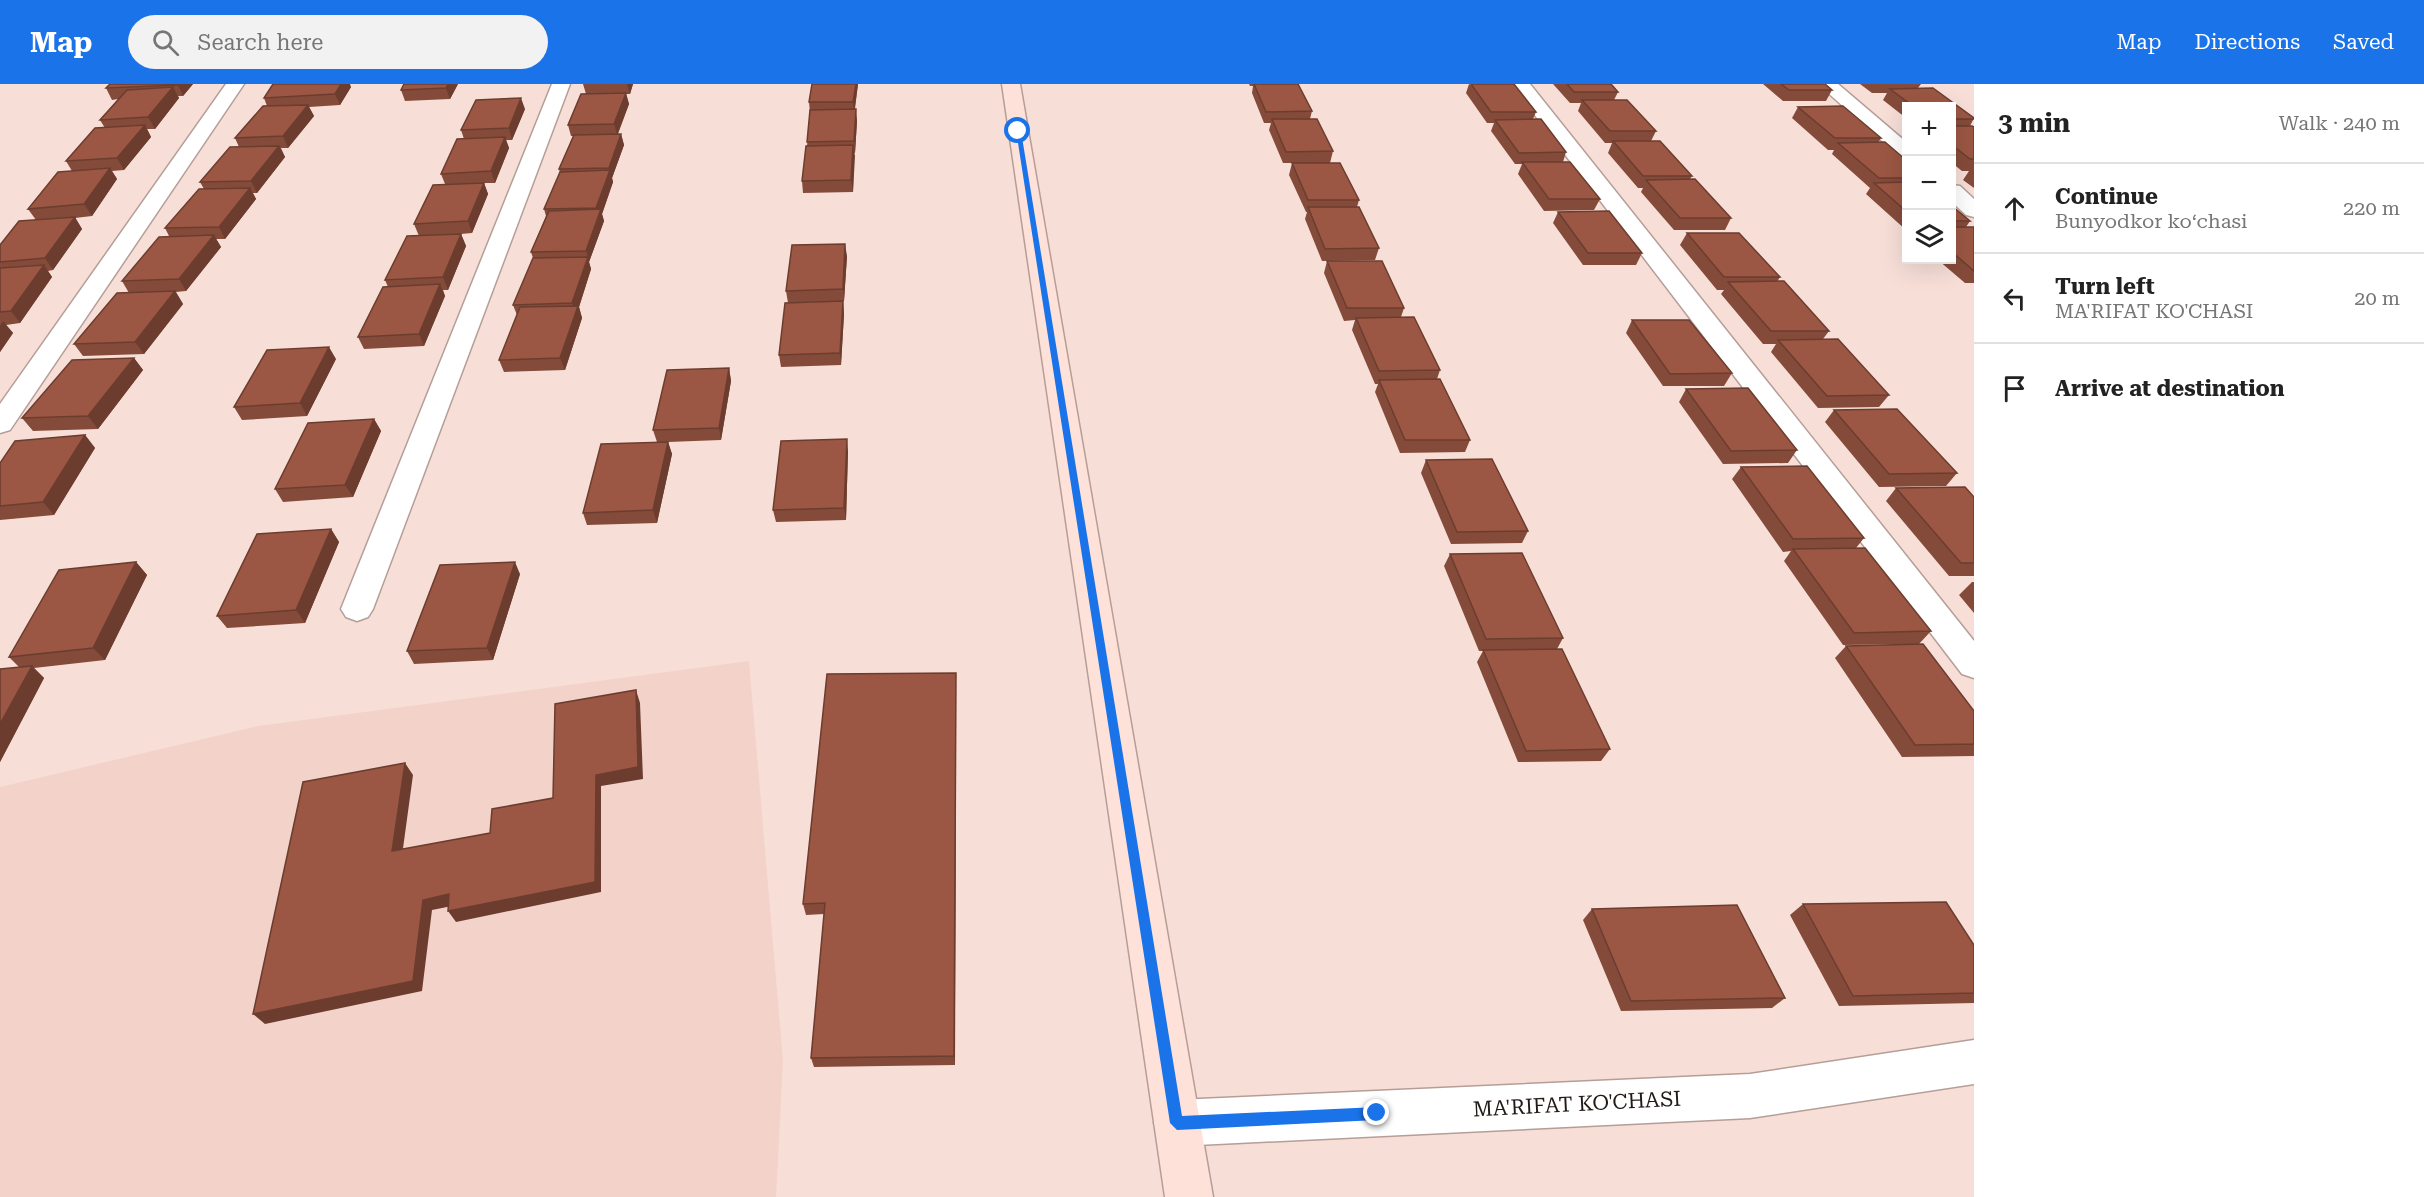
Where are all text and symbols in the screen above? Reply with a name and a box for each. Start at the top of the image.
search box [128,15,548,69]
text: Map [30,26,92,59]
icon: search [149,26,182,59]
text: Search here [197,30,323,55]
text: Map [2117,30,2161,54]
text: Directions [2194,30,2300,54]
text: Saved [2333,30,2394,54]
map controls [1902,102,1956,264]
button: + [1902,102,1956,156]
text: 3 min [1998,108,2070,138]
text: Walk · 240 m [2279,111,2400,135]
route start [1004,117,1030,143]
button: − [1902,156,1956,210]
text: Continue [2055,184,2158,209]
icon: ahead [1998,192,2031,225]
text: 220 m [2343,196,2400,220]
text: Bunyodkor koʻchasi [2055,209,2247,233]
button: layers [1902,210,1956,264]
text: Turn left [2055,274,2155,299]
icon: left [1998,282,2031,315]
text: 20 m [2354,286,2400,310]
text: MA'RIFAT KO'CHASI [2055,299,2253,323]
icon: arrive [1998,372,2031,405]
text: Arrive at destination [2055,376,2284,401]
street label: MA'RIFAT KO'CHASI [1472,1087,1682,1121]
route end [1363,1099,1389,1125]

